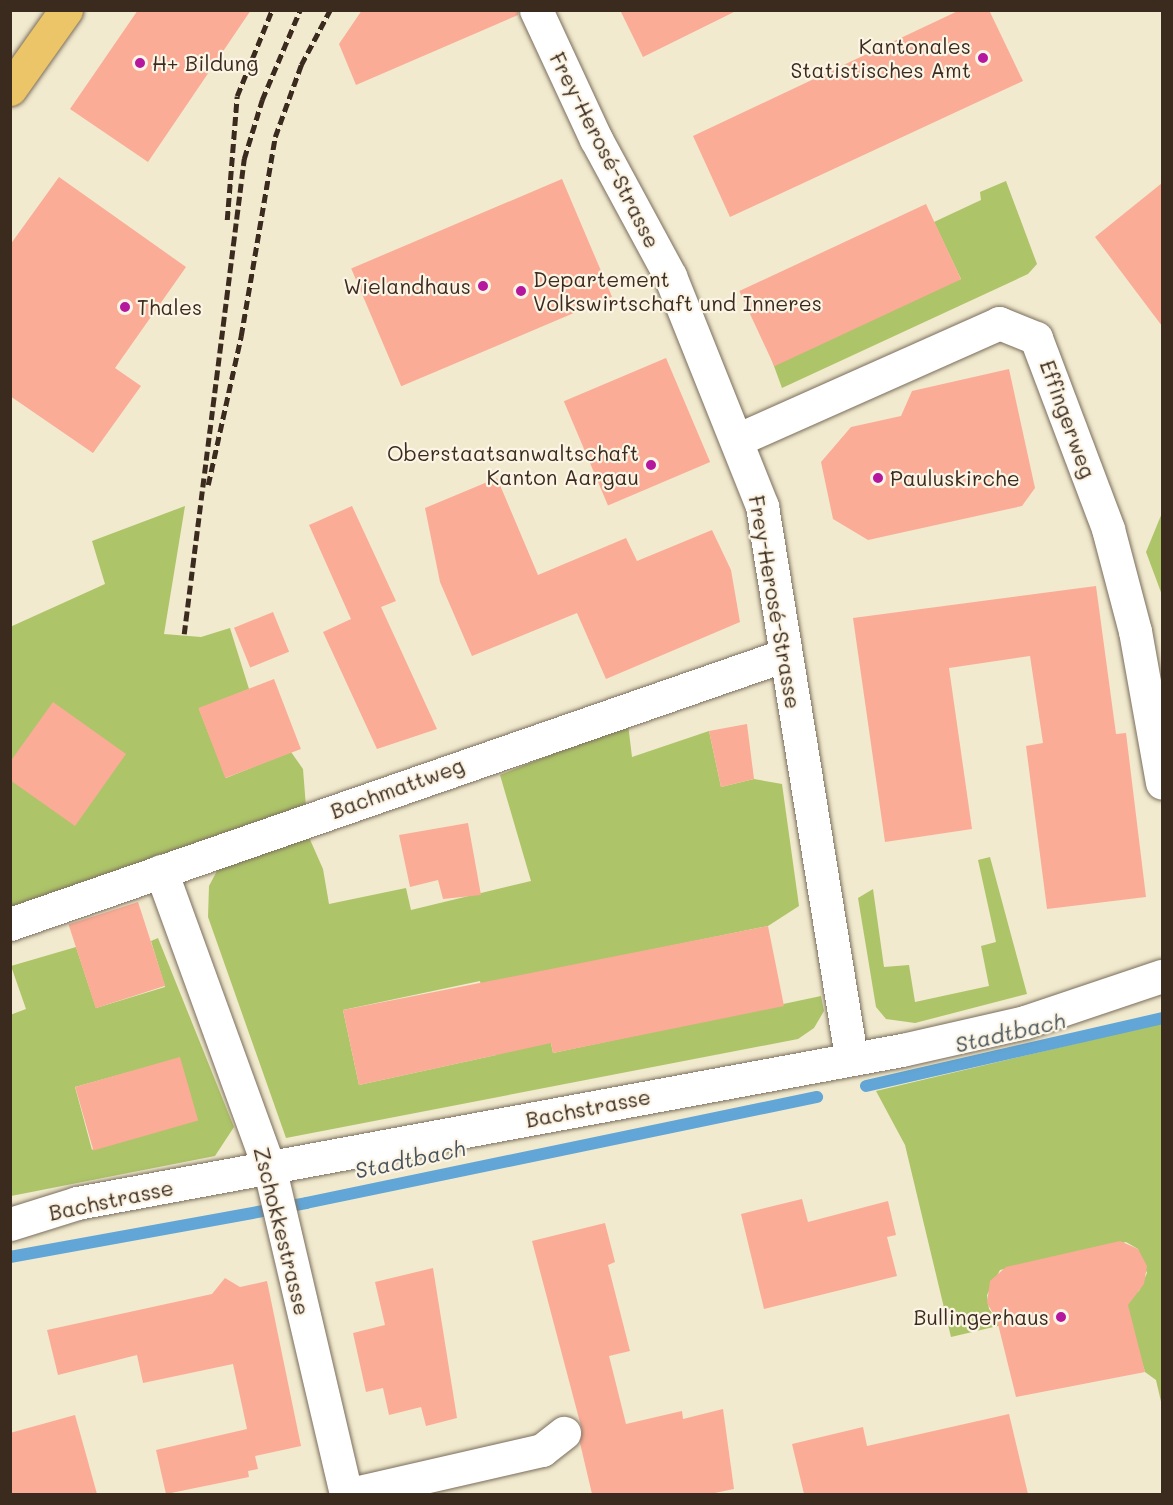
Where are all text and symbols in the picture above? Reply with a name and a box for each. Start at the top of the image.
place label: Kantonales Statistisches Amt [790,33,971,83]
street label: Frey-Herosé-Strasse [545,48,665,252]
place label: H+ Bildung [152,50,258,76]
marker: Kantonales Statistisches Amt [976,51,990,65]
marker: H+ Bildung [133,56,147,70]
place label: Departement Volkswirtschaft und Inneres [533,266,822,316]
place label: Wielandhaus [343,273,471,299]
marker: Wielandhaus [476,279,490,293]
marker: Departement Volkswirtschaft und Inneres [514,284,528,298]
place label: Thales [137,294,202,320]
marker: Thales [118,300,132,314]
street label: Effingerweg [1035,357,1101,481]
place label: Oberstaatsanwaltschaft Kanton Aargau [387,440,639,490]
marker: Oberstaatsanwaltschaft Kanton Aargau [644,458,658,472]
place label: Pauluskirche [890,465,1020,491]
marker: Pauluskirche [871,471,885,485]
street label: Frey-Herosé-Strasse [744,493,806,711]
street label: Bachmattweg [327,752,467,824]
water label: Stadtbach [952,1006,1068,1058]
street label: Bachstrasse [523,1084,653,1132]
water label: Stadtbach [352,1134,468,1184]
street label: Zschokkestrasse [249,1144,315,1318]
street label: Bachstrasse [46,1174,176,1226]
place label: Bullingerhaus [914,1304,1049,1330]
marker: Bullingerhaus [1054,1310,1068,1324]

